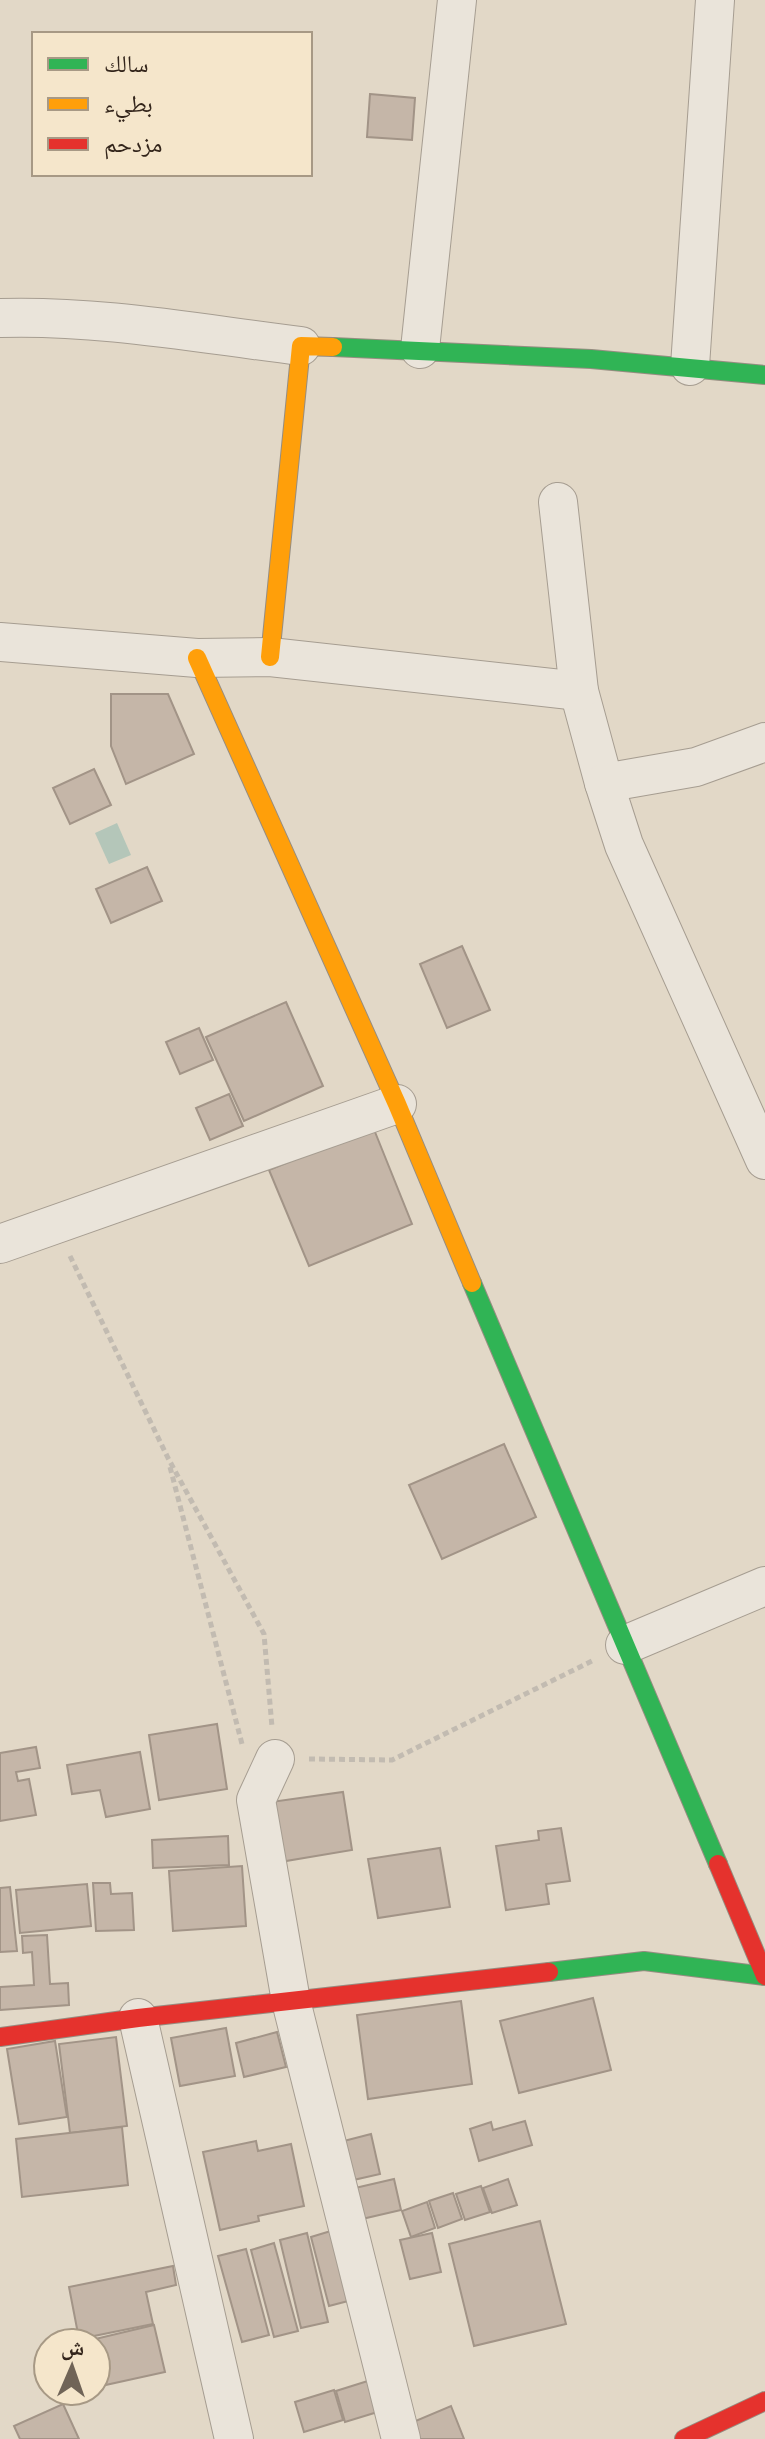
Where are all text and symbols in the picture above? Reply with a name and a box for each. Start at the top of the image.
legend [32,32,312,176]
text: سالك [104,46,149,78]
text: بطيء [104,86,153,123]
text: مزدحم [104,126,163,160]
north arrow [32,2327,112,2407]
text: ش [61,2331,85,2361]

